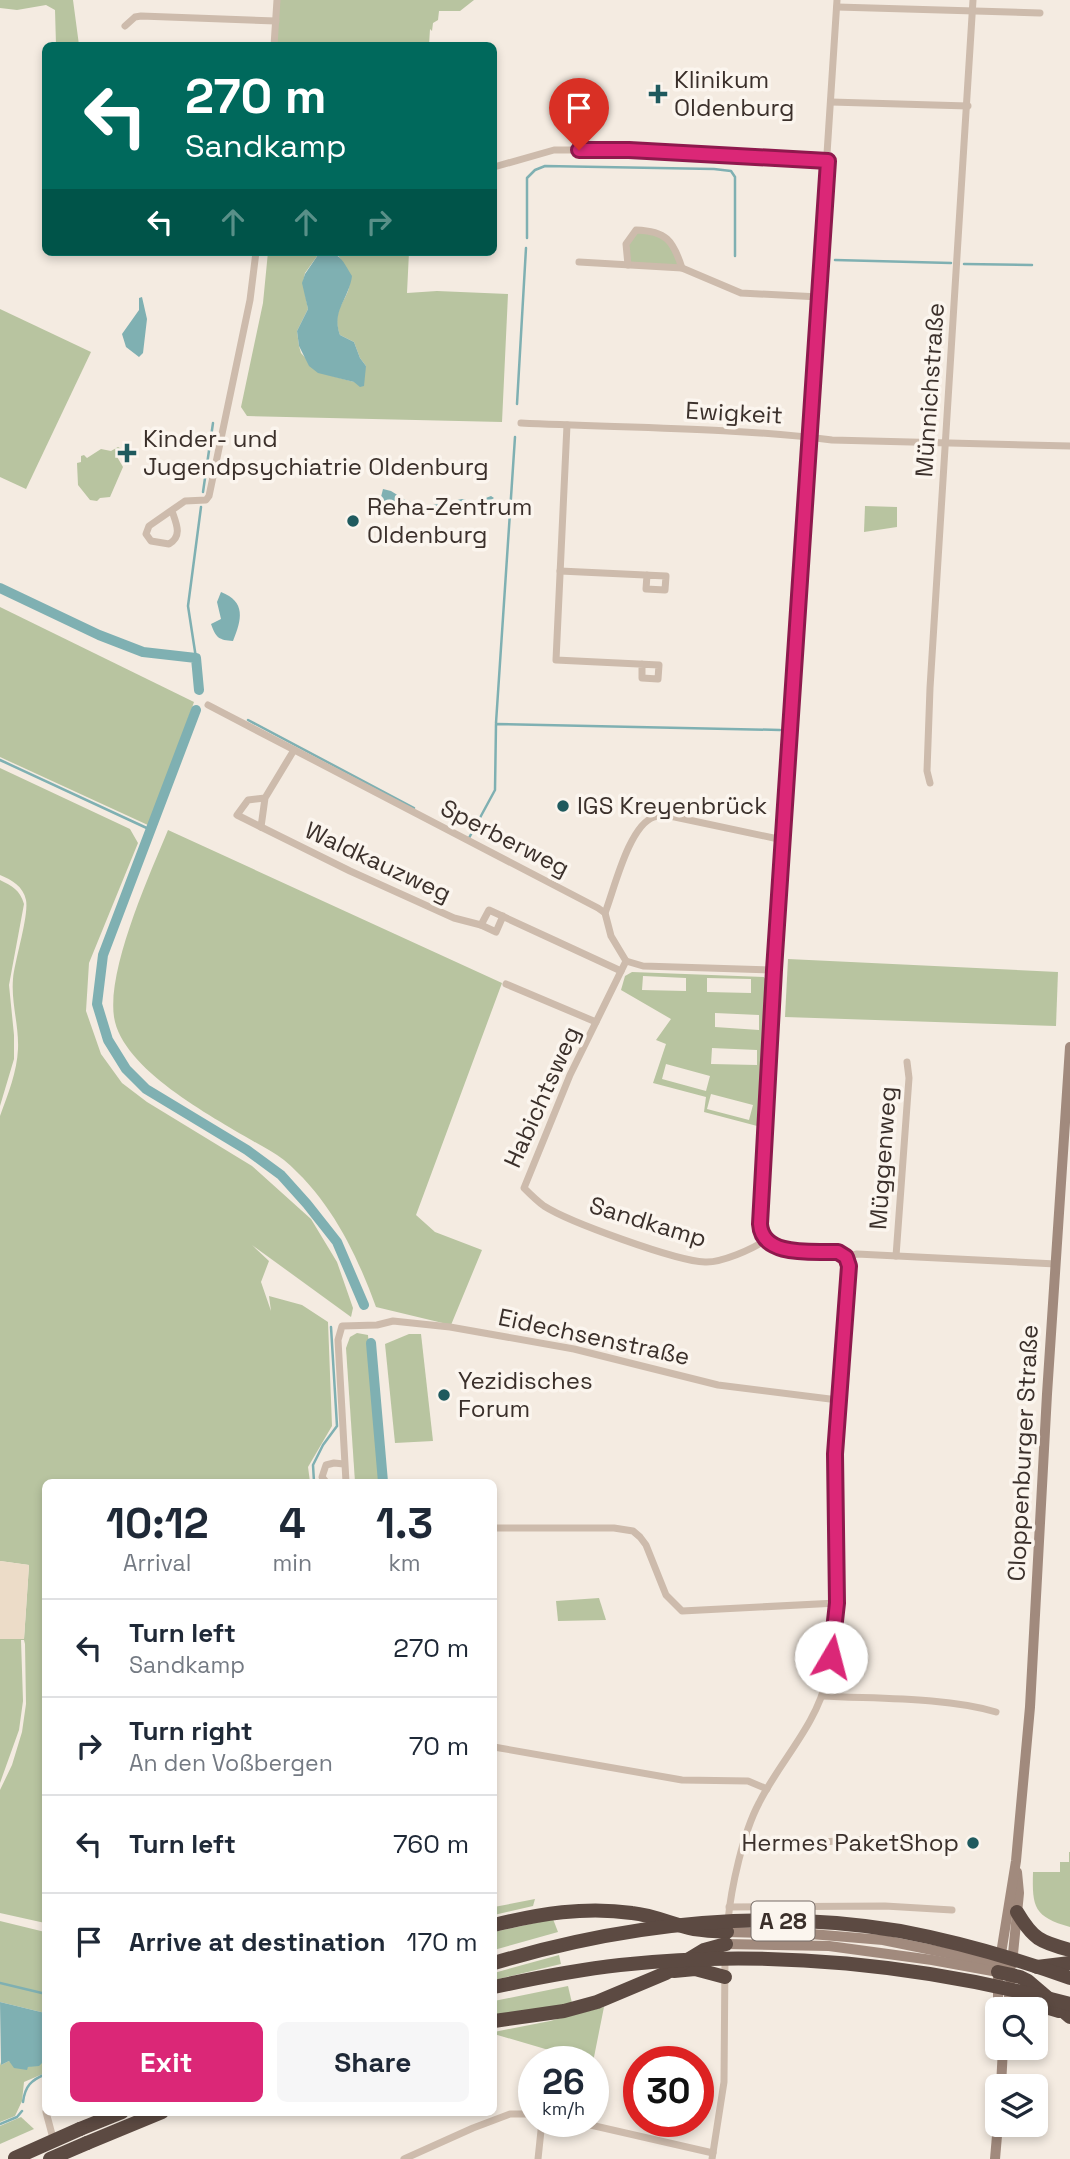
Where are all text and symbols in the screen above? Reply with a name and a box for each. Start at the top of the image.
place label: Klinikum Oldenburg [674,64,794,123]
text: 270 m [185,65,327,127]
icon: left [70,70,161,161]
pin [549,78,609,150]
marker: Klinikum Oldenburg [648,84,668,104]
icon: arrive [560,89,598,127]
text: Sandkamp [185,126,347,166]
icon: left [141,203,179,241]
icon: ahead [214,203,252,241]
icon: ahead [287,203,325,241]
icon: right [360,203,398,241]
street label: Münnichstraße [908,302,951,478]
street label: Ewigkeit [685,394,783,431]
place label: Kinder- und Jugendpsychiatrie Oldenburg [143,423,489,482]
marker: Kinder- und Jugendpsychiatrie Oldenburg [117,443,137,463]
place label: Reha-Zentrum Oldenburg [367,491,532,550]
marker: Reha-Zentrum Oldenburg [345,513,361,529]
place label: IGS Kreyenbrück [577,790,767,821]
street label: Sperberweg [435,792,575,883]
marker: IGS Kreyenbrück [555,798,571,814]
street label: Waldkauzweg [300,814,456,909]
street label: Habichtsweg [497,1021,587,1172]
street label: Müggenweg [862,1085,903,1231]
street label: Sandkamp [586,1189,711,1254]
street label: Eidechsenstraße [496,1301,693,1372]
street label: Cloppenburger Straße [1000,1324,1045,1582]
place label: Yezidisches Forum [458,1365,593,1424]
marker: Yezidisches Forum [436,1387,452,1403]
text: 10:12 [106,1497,209,1550]
text: 4 [279,1497,306,1550]
text: 1.3 [376,1497,433,1550]
text: Arrival [123,1548,191,1578]
text: min [273,1548,312,1578]
text: km [388,1548,421,1578]
text: Turn left [129,1616,236,1650]
position arrow [794,1620,868,1694]
icon: left [70,1629,108,1667]
text: 270 m [393,1631,469,1665]
text: Sandkamp [129,1650,245,1680]
text: Turn right [129,1714,253,1748]
icon: right [70,1727,108,1765]
text: 70 m [409,1729,469,1763]
text: An den Voßbergen [129,1748,333,1778]
icon: left [70,1825,108,1863]
text: Turn left [129,1827,236,1861]
text: 760 m [393,1827,469,1861]
place label: Hermes PaketShop [742,1827,959,1858]
marker: Hermes PaketShop [965,1835,981,1851]
road number: A 28 [752,1902,814,1940]
icon: arrive [70,1923,108,1961]
text: Arrive at destination [129,1925,386,1959]
text: 170 m [407,1925,478,1959]
map controls [985,1997,1048,2137]
button: search [985,1997,1048,2060]
button: Exit [70,2022,263,2102]
button: Share [277,2022,469,2102]
speed limit sign: 30 [623,2046,714,2137]
text: 26 [542,2060,585,2104]
button: layers [985,2074,1048,2137]
text: km/h [542,2097,585,2120]

